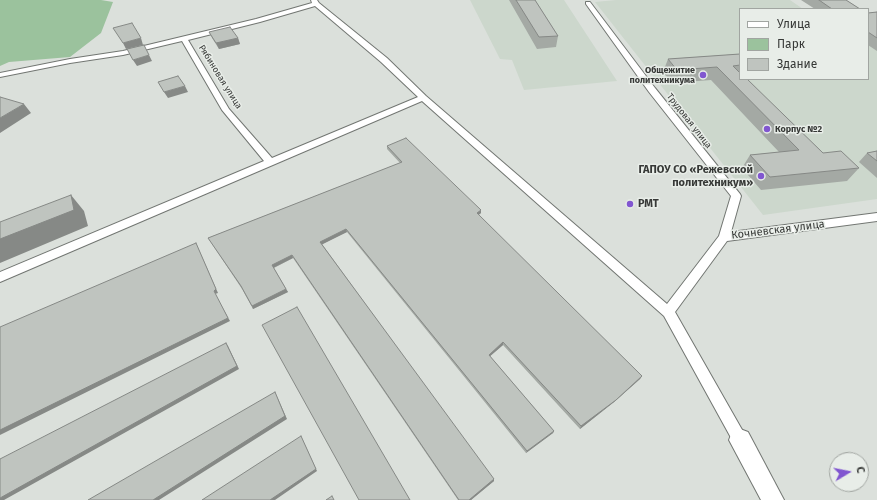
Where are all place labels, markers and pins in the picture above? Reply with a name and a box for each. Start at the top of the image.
place label: Общежитие политехникума [630,65,695,86]
marker: Общежитие политехникума [698,70,708,80]
marker: Корпус №2 [762,124,772,134]
place label: Корпус №2 [775,124,822,134]
place label: ГАПОУ СО «Режевской политехникум» [638,163,753,189]
marker: ГАПОУ СО «Режевской политехникум» [756,171,766,181]
place label: РМТ [638,197,659,211]
marker: РМТ [625,199,635,209]

